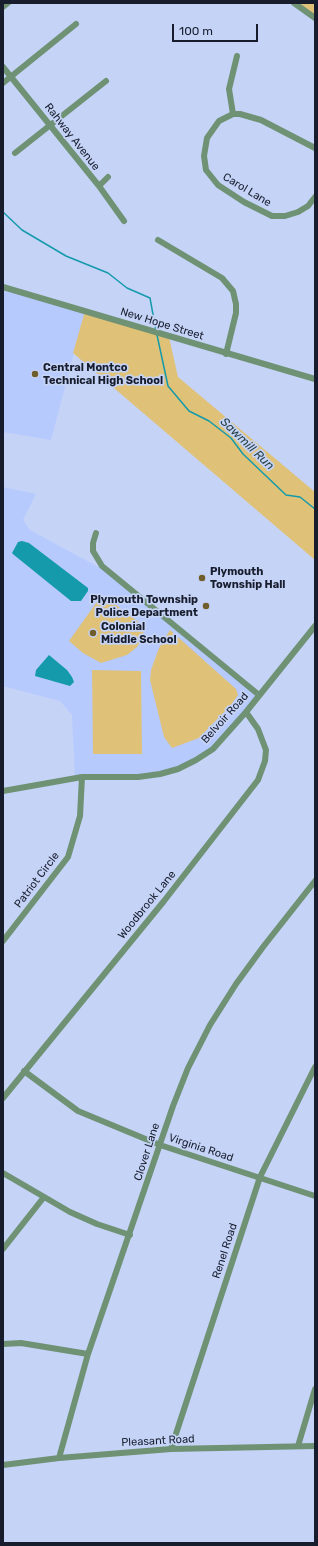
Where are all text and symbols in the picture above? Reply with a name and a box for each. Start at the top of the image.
scale bar [174,16,260,42]
text: 100 m [179,24,213,38]
street label: Rahway Avenue [42,101,102,173]
street label: Carol Lane [220,170,274,210]
street label: New Hope Street [119,305,205,343]
place label: Central Montco Technical High School [43,361,163,387]
marker: Central Montco Technical High School [30,369,40,379]
water label: Sawmill Run [217,415,277,473]
place label: Plymouth Township Hall [210,565,285,591]
marker: Plymouth Township Hall [197,573,207,583]
place label: Plymouth Township Police Department [90,593,198,619]
marker: Plymouth Township Police Department [201,601,211,611]
place label: Colonial Middle School [101,620,177,646]
marker: Colonial Middle School [88,628,98,638]
street label: Belvoir Road [199,690,251,746]
street label: Patriot Circle [12,850,62,910]
street label: Woodbrook Lane [115,868,179,942]
street label: Clover Lane [131,1121,163,1183]
street label: Virginia Road [167,1131,235,1165]
street label: Renel Road [210,1222,240,1280]
street label: Pleasant Road [121,1432,195,1450]

